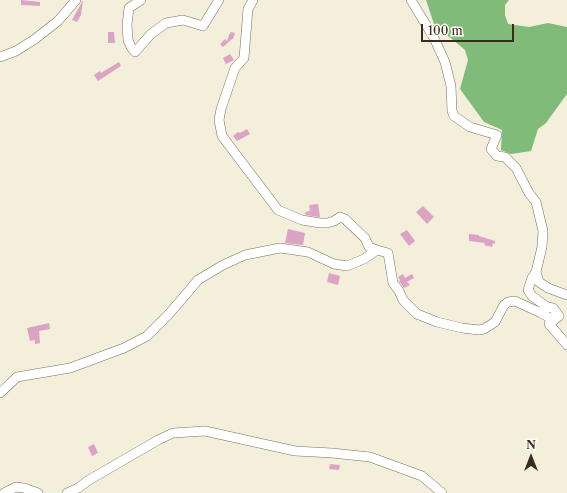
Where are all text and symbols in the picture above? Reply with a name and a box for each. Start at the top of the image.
scale bar [423,16,516,42]
text: 100 m [428,23,463,38]
north arrow [511,437,551,477]
text: N [526,438,536,452]

